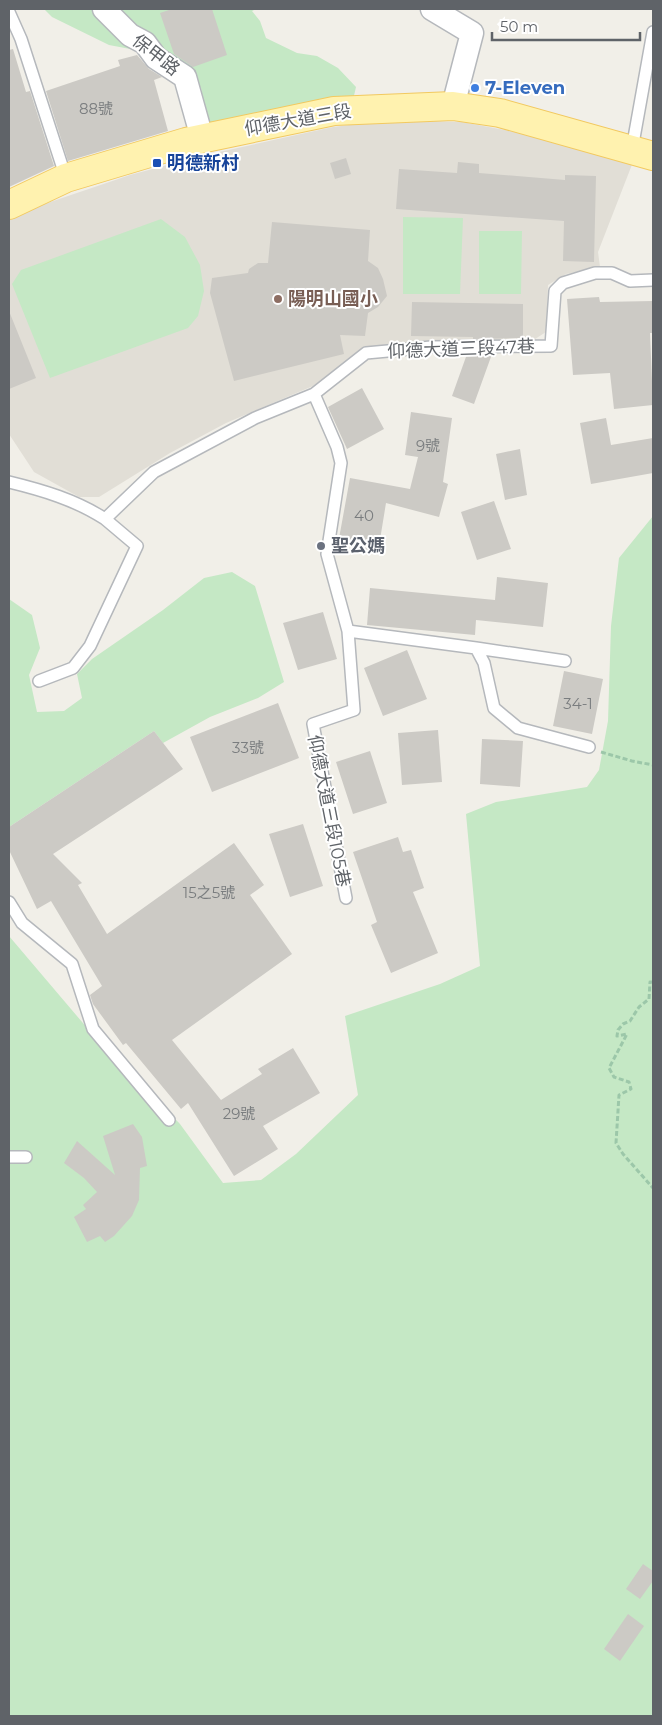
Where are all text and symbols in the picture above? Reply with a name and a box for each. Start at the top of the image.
scale bar [492,10,640,42]
text: 50 m [500,17,538,36]
street label: 保甲路 [128,30,184,80]
place label: 7-Eleven [485,77,565,99]
marker: 7-Eleven [469,82,481,94]
house number: 88號 [79,99,113,118]
street label: 仰德大道三段 [243,100,353,140]
place label: 明德新村 [167,152,239,174]
marker: 明德新村 [151,157,163,169]
place label: 陽明山國小 [288,288,378,310]
marker: 陽明山國小 [272,293,284,305]
street label: 仰德大道三段47巷 [387,335,535,363]
house number: 9號 [416,436,440,455]
house number: 40 [354,506,374,525]
place label: 聖公媽 [331,535,385,557]
marker: 聖公媽 [315,540,327,552]
house number: 34-1 [563,694,593,713]
street label: 仰德大道三段105巷 [303,733,355,889]
house number: 33號 [232,738,264,757]
house number: 15之5號 [183,883,235,902]
house number: 29號 [223,1104,255,1123]

